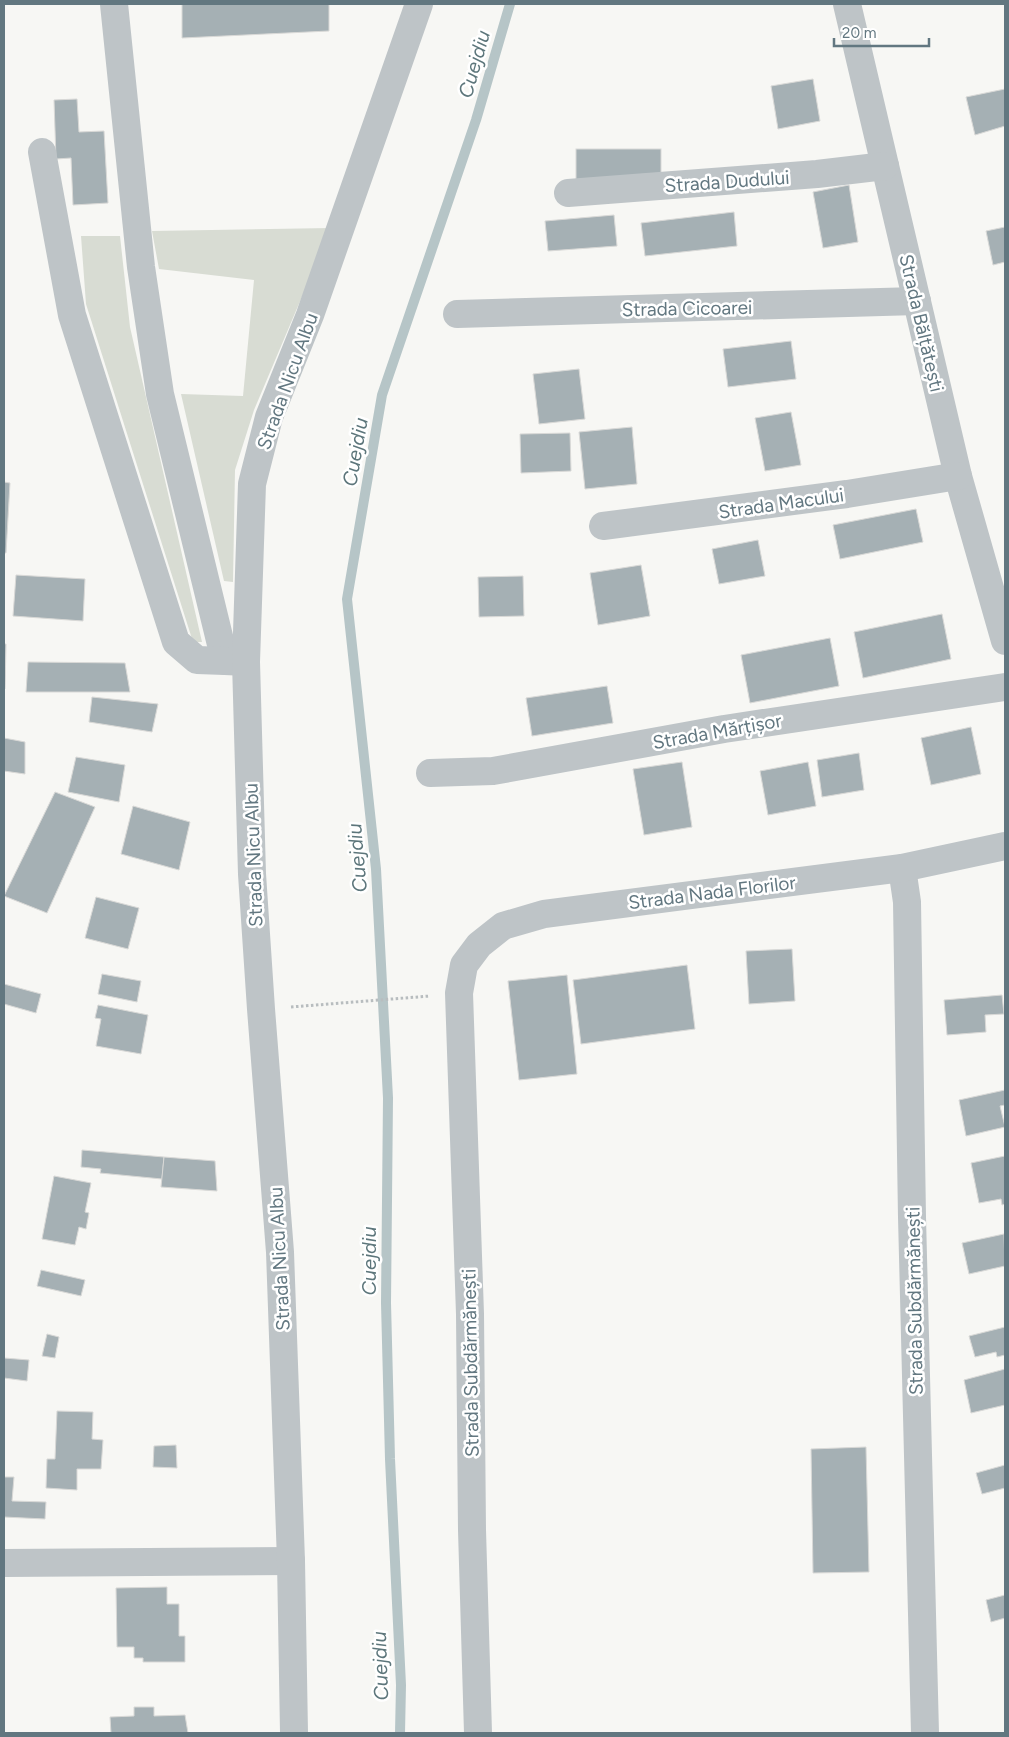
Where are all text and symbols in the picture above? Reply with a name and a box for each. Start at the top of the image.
scale bar [834,15,929,47]
text: 20 m [842,24,876,42]
water label: Cuejdiu [453,27,495,101]
street label: Strada Dudului [664,166,790,197]
street label: Strada Bălțătești [894,252,949,394]
street label: Strada Cicoarei [621,296,753,321]
street label: Strada Nicu Albu [252,310,323,453]
water label: Cuejdiu [337,416,373,488]
street label: Strada Macului [717,483,845,524]
street label: Strada Mărțișor [651,709,784,754]
street label: Strada Nicu Albu [239,783,268,927]
water label: Cuejdiu [342,822,372,894]
street label: Strada Nada Florilor [627,871,798,914]
street label: Strada Nicu Albu [264,1186,295,1331]
street label: Strada Subdărmănești [901,1207,928,1395]
water label: Cuejdiu [357,1226,381,1296]
street label: Strada Subdărmănești [457,1269,484,1457]
water label: Cuejdiu [367,1631,393,1701]

